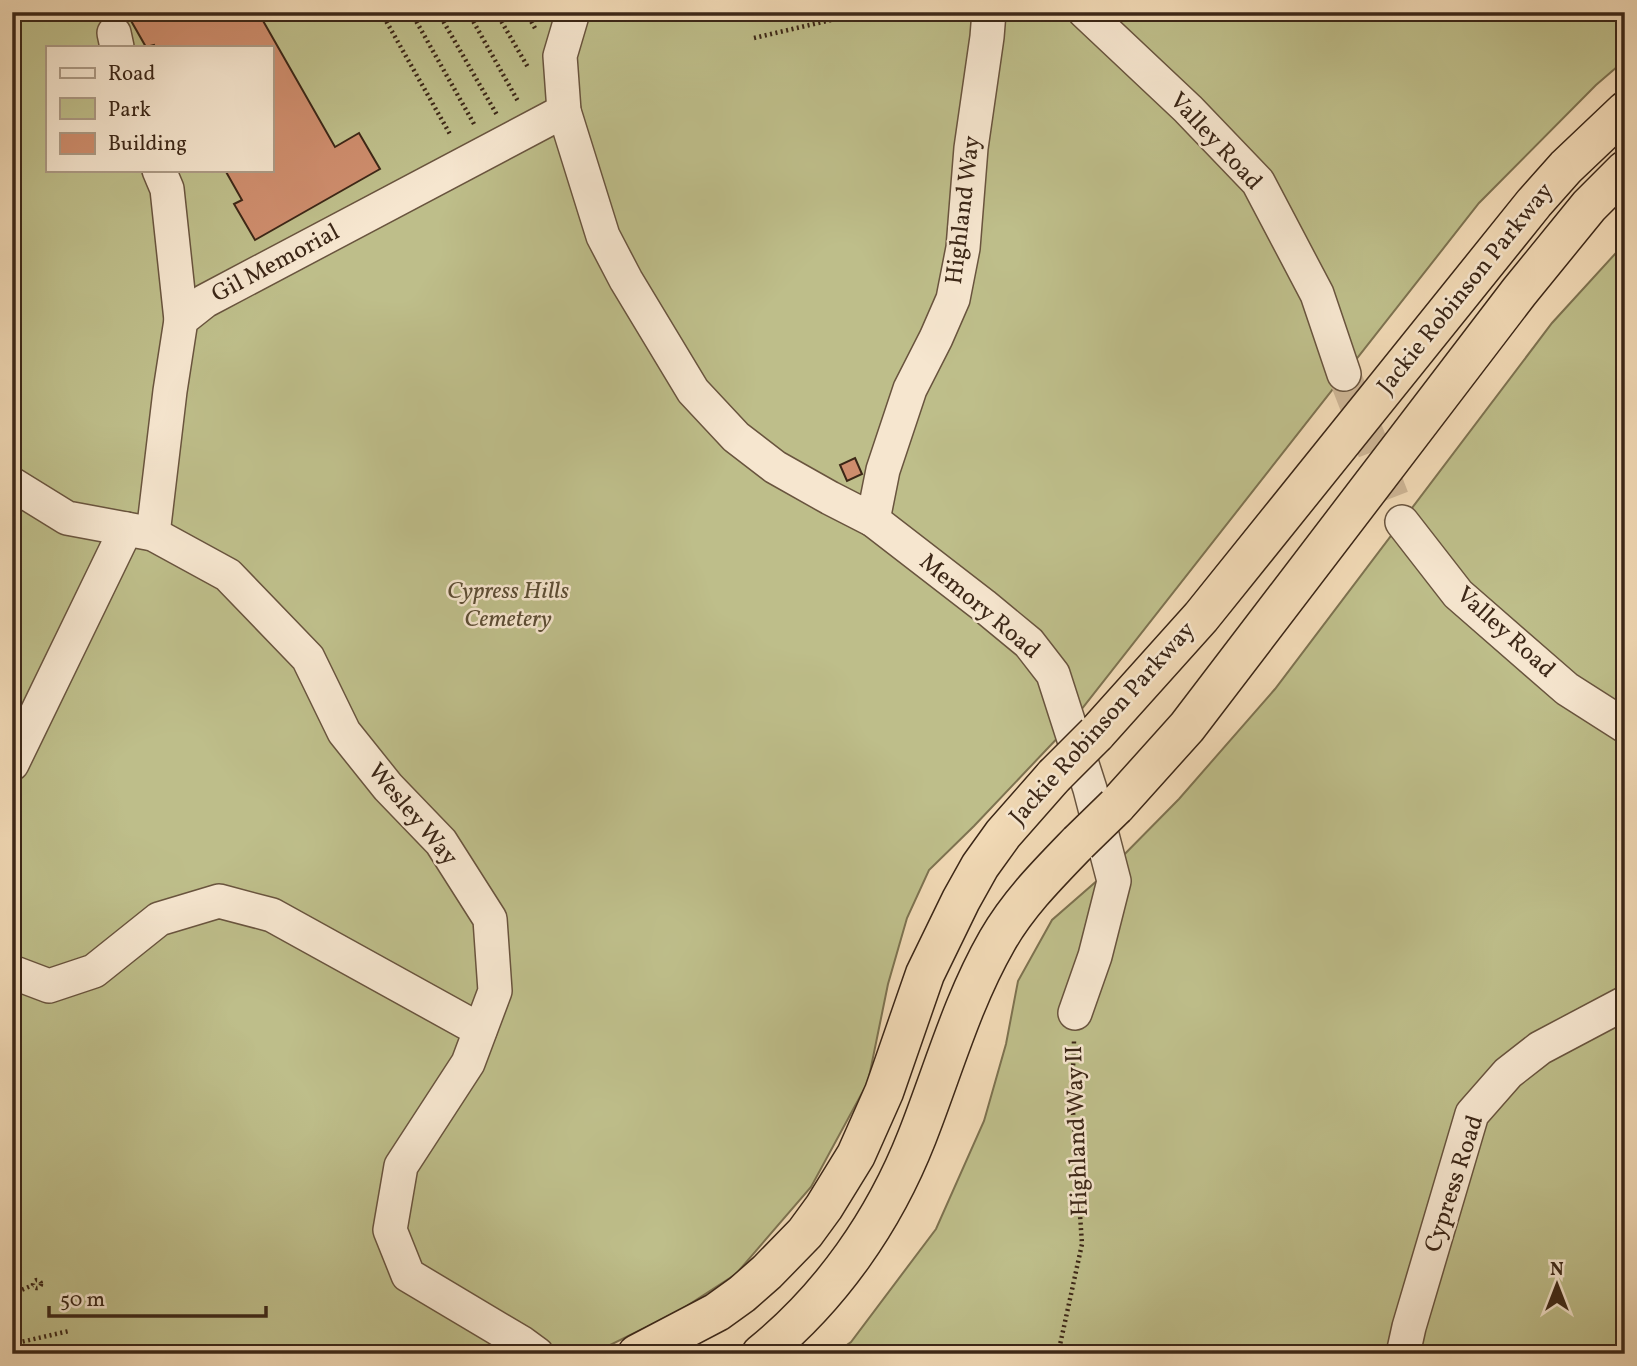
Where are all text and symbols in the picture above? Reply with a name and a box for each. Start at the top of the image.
legend [46,46,273,172]
text: Road [108,60,155,89]
street label: Valley Road [1161,85,1269,199]
text: Park [108,96,151,125]
text: Building [108,130,187,159]
street label: Highland Way [938,134,990,286]
street label: Jackie Robinson Parkway [1370,176,1562,402]
street label: Gil Memorial [206,216,346,312]
street label: Memory Road [911,546,1047,668]
park label: Cypress Hills Cemetery [447,575,569,637]
street label: Valley Road [1448,579,1562,687]
street label: Jackie Robinson Parkway [1002,615,1204,833]
street label: Wesley Way [359,756,465,874]
street label: Highland Way II [1058,1045,1098,1217]
street label: Cypress Road [1417,1111,1493,1257]
north arrow [1522,1250,1592,1320]
text: N [1550,1257,1564,1283]
scale bar [49,1275,266,1319]
text: 50 m [60,1286,105,1315]

